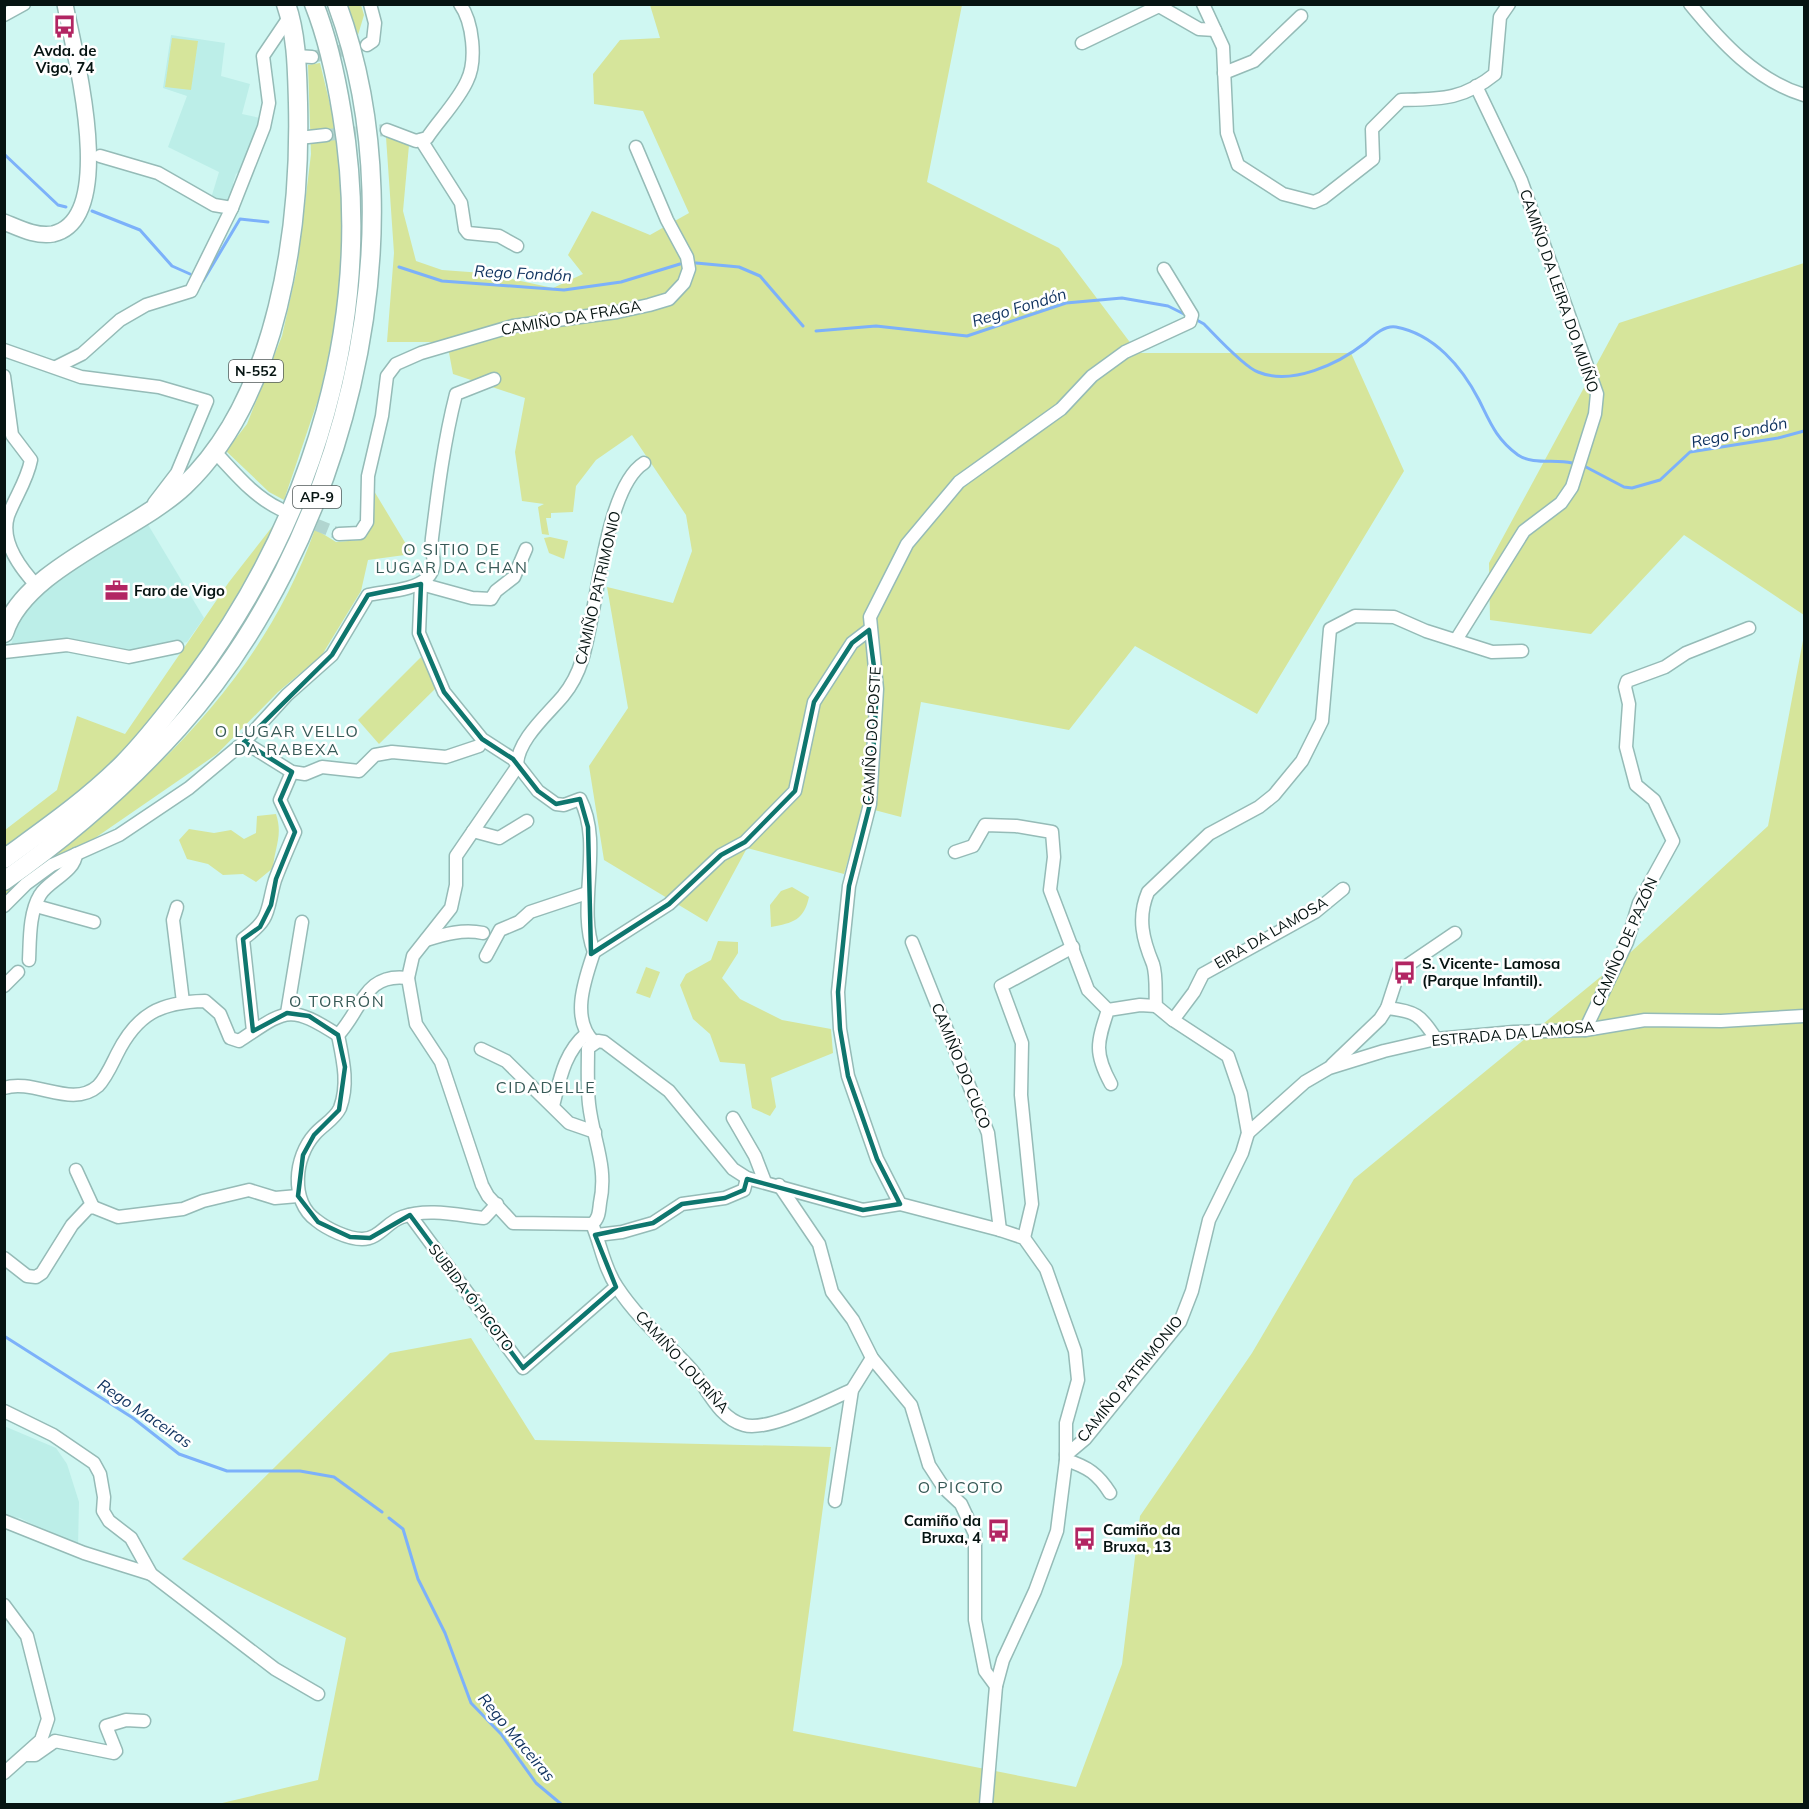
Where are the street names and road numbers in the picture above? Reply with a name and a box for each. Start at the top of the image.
street label: CAMIÑO DA LEIRA DO MUÍÑO [1516,187,1603,395]
street label: CAMIÑO DA FRAGA [499,296,642,339]
road number: N-552 [229,360,283,382]
road number: AP-9 [293,486,341,508]
street label: CAMIÑO PATRIMONIO [571,509,624,667]
street label: CAMIÑO DO POSTE [858,666,885,806]
street label: CAMIÑO DE PAZÓN [1587,874,1662,1009]
street label: EIRA DA LAMOSA [1211,892,1331,973]
street label: CAMIÑO DO CUCO [928,1000,995,1131]
street label: ESTRADA DA LAMOSA [1431,1017,1595,1050]
street label: SUBIDA Ó PICOTO [425,1240,518,1355]
street label: CAMIÑO LOURIÑA [631,1307,733,1417]
street label: CAMIÑO PATRIMONIO [1073,1312,1187,1446]

